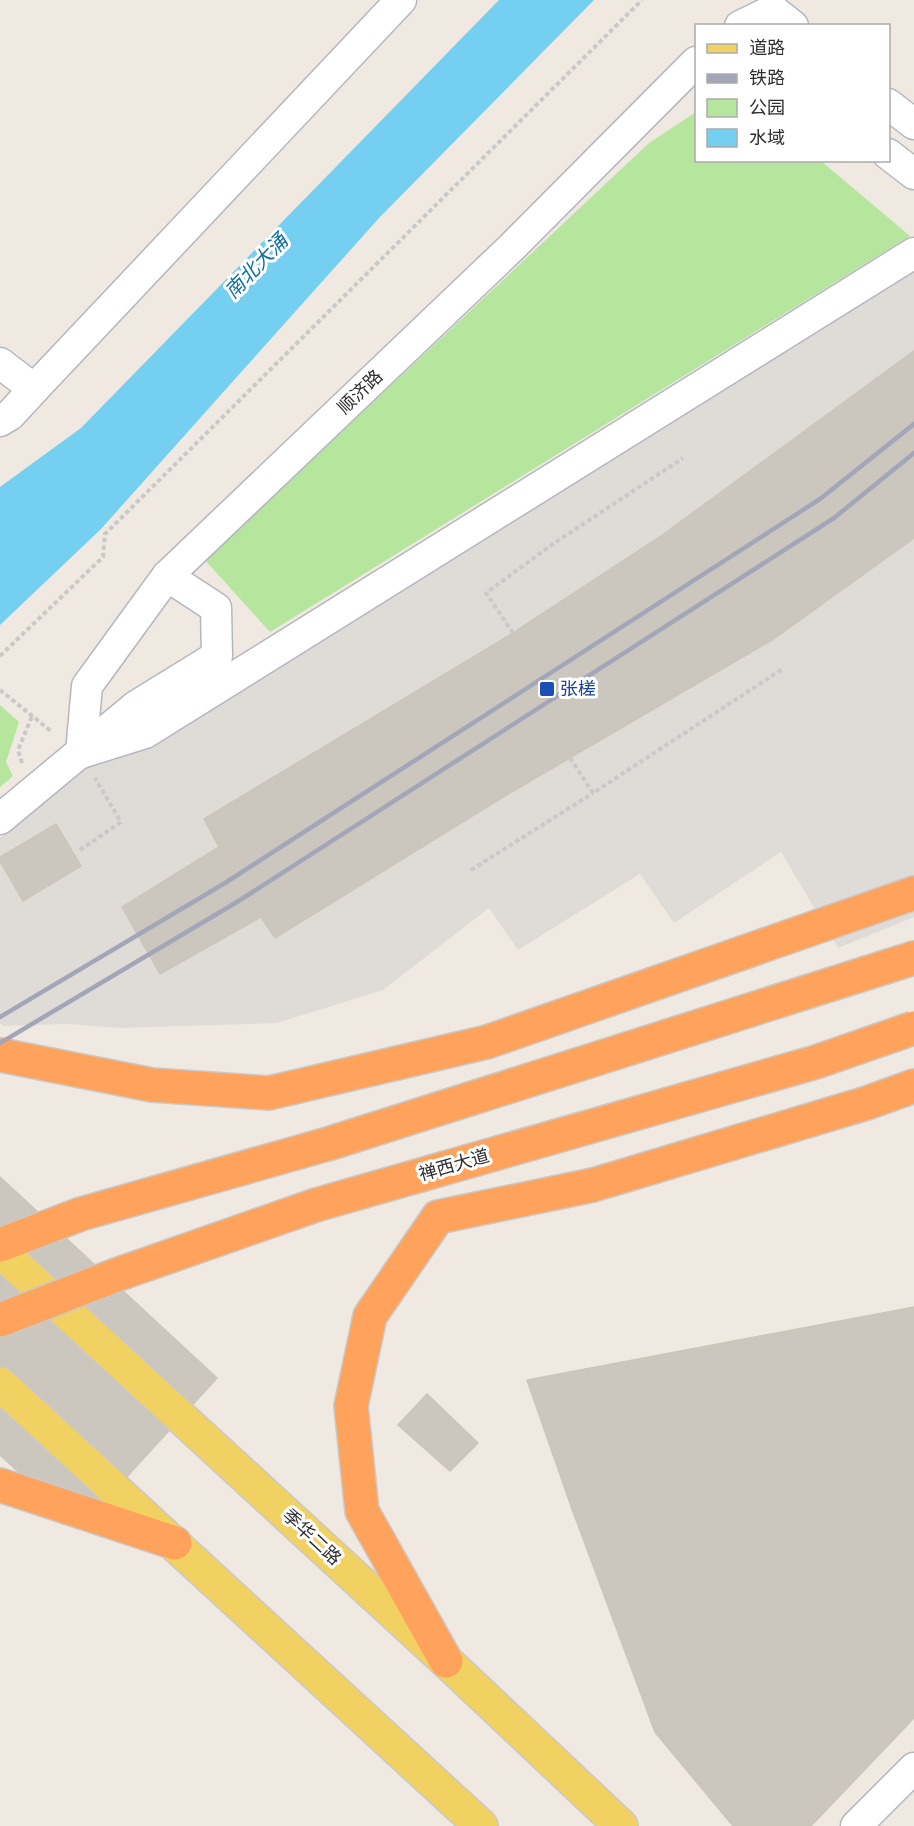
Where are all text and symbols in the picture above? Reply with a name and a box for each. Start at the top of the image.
legend [695,24,890,162]
text: 道路 [749,38,785,61]
text: 铁路 [749,68,785,91]
text: 公园 [749,98,785,121]
text: 水域 [749,128,785,151]
water label: 南北大涌 [220,228,296,305]
street label: 顺济路 [334,366,388,420]
place label: 张槎 [560,679,596,702]
marker: 张槎 [538,680,556,698]
street label: 禅西大道 [417,1145,492,1187]
street label: 季华二路 [277,1505,345,1571]

